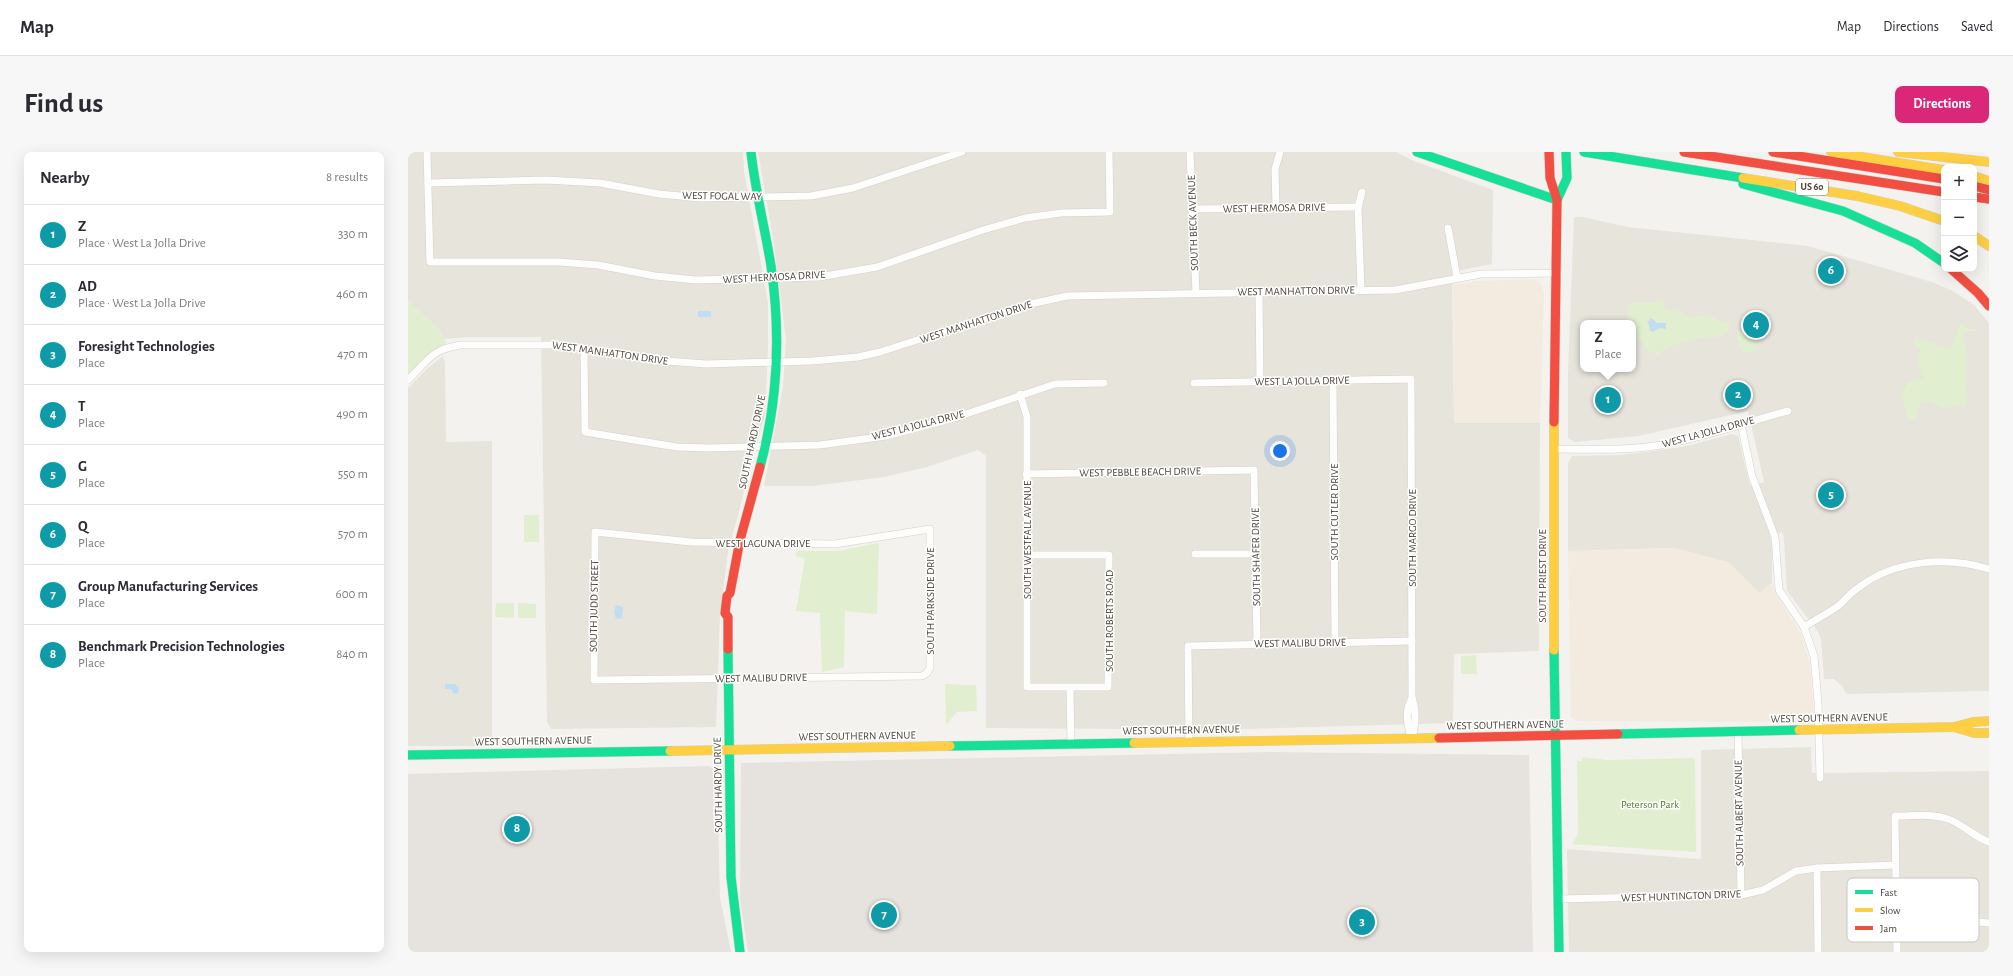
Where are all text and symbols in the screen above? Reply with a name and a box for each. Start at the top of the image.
text: Map [20,18,54,37]
text: Map [1837,20,1861,34]
text: Directions [1883,20,1939,34]
text: Saved [1961,20,1993,34]
button: Directions [1895,86,1989,123]
text: Find us [24,90,103,118]
map controls [1941,164,1977,272]
button: + [1941,164,1977,200]
text: Nearby [40,169,90,186]
text: 8 results [326,171,368,184]
street label: SOUTH BECK AVENUE [1186,174,1200,271]
road number: US 60 [1796,179,1828,195]
street label: WEST FOGAL WAY [682,190,762,202]
button: − [1941,200,1977,236]
street label: WEST HERMOSA DRIVE [1223,202,1326,214]
text: Z [78,219,86,234]
text: 1 [51,228,55,241]
text: 330 m [338,228,368,241]
button: layers [1941,236,1977,272]
text: Place · West La Jolla Drive [78,237,206,250]
pin: 6 [1818,256,1844,286]
street label: WEST HERMOSA DRIVE [722,269,826,285]
text: AD [78,279,97,294]
street label: WEST MANHATTON DRIVE [1237,284,1355,298]
text: 2 [50,288,56,301]
text: 460 m [336,288,368,301]
text: Place · West La Jolla Drive [78,297,206,310]
street label: WEST MANHATTON DRIVE [919,298,1034,345]
pin: 4 [1743,310,1769,340]
popup [1580,320,1636,372]
text: Z [1595,330,1603,345]
text: Foresight Technologies [78,339,215,354]
street label: WEST MANHATTON DRIVE [551,339,670,367]
text: 3 [50,348,56,361]
text: 470 m [337,348,368,361]
text: Place [1595,348,1621,361]
text: Place [78,357,105,370]
street label: WEST LA JOLLA DRIVE [1254,375,1350,387]
pin: 2 [1725,380,1751,410]
pin: 1 [1595,385,1621,415]
street label: SOUTH HARDY DRIVE [737,393,767,490]
text: T [78,399,86,414]
text: 4 [50,408,56,421]
text: 490 m [336,408,368,421]
street label: WEST LA JOLLA DRIVE [871,408,966,442]
street label: WEST LA JOLLA DRIVE [1661,414,1756,450]
text: Place [78,417,105,430]
your location [1270,441,1290,461]
text: G [78,459,87,474]
street label: SOUTH CUTLER DRIVE [1329,463,1340,561]
street label: WEST PEBBLE BEACH DRIVE [1079,465,1202,479]
text: 5 [50,468,56,481]
text: 550 m [338,468,368,481]
text: Place [78,477,105,490]
street label: SOUTH WESTFALL AVENUE [1022,480,1033,599]
pin: 5 [1818,480,1844,510]
street label: SOUTH MARGO DRIVE [1407,488,1418,587]
street label: SOUTH SHAFER DRIVE [1250,507,1262,606]
text: Q [78,519,88,534]
text: 6 [50,528,56,541]
text: 570 m [338,528,368,541]
street label: SOUTH PRIEST DRIVE [1537,529,1548,623]
text: Place [78,537,105,550]
street label: WEST LAGUNA DRIVE [716,538,811,549]
street label: SOUTH PARKSIDE DRIVE [925,547,936,655]
street label: SOUTH JUDD STREET [588,559,600,652]
street label: SOUTH ROBERTS ROAD [1104,570,1115,672]
text: Group Manufacturing Services [78,579,258,594]
text: 7 [50,588,56,601]
text: 600 m [336,588,368,601]
text: Place [78,597,105,610]
street label: WEST MALIBU DRIVE [1254,637,1347,649]
text: Benchmark Precision Technologies [78,639,285,654]
text: 8 [50,648,56,661]
text: 840 m [336,648,368,661]
text: Place [78,657,105,670]
street label: WEST MALIBU DRIVE [715,672,808,684]
street label: WEST SOUTHERN AVENUE [1770,711,1888,725]
street label: WEST SOUTHERN AVENUE [1446,718,1564,732]
street label: WEST SOUTHERN AVENUE [1122,723,1240,737]
street label: WEST SOUTHERN AVENUE [798,729,916,743]
street label: WEST SOUTHERN AVENUE [474,734,592,748]
street label: SOUTH HARDY DRIVE [712,736,724,833]
street label: SOUTH ALBERT AVENUE [1733,759,1745,866]
park label: Peterson Park [1621,799,1679,810]
pin: 8 [504,814,530,844]
legend [1847,878,1979,942]
text: Fast [1880,887,1898,898]
street label: WEST HUNTINGTON DRIVE [1621,888,1742,904]
pin: 7 [871,900,897,930]
text: Slow [1880,905,1901,916]
pin: 3 [1349,907,1375,937]
text: Jam [1880,923,1897,934]

